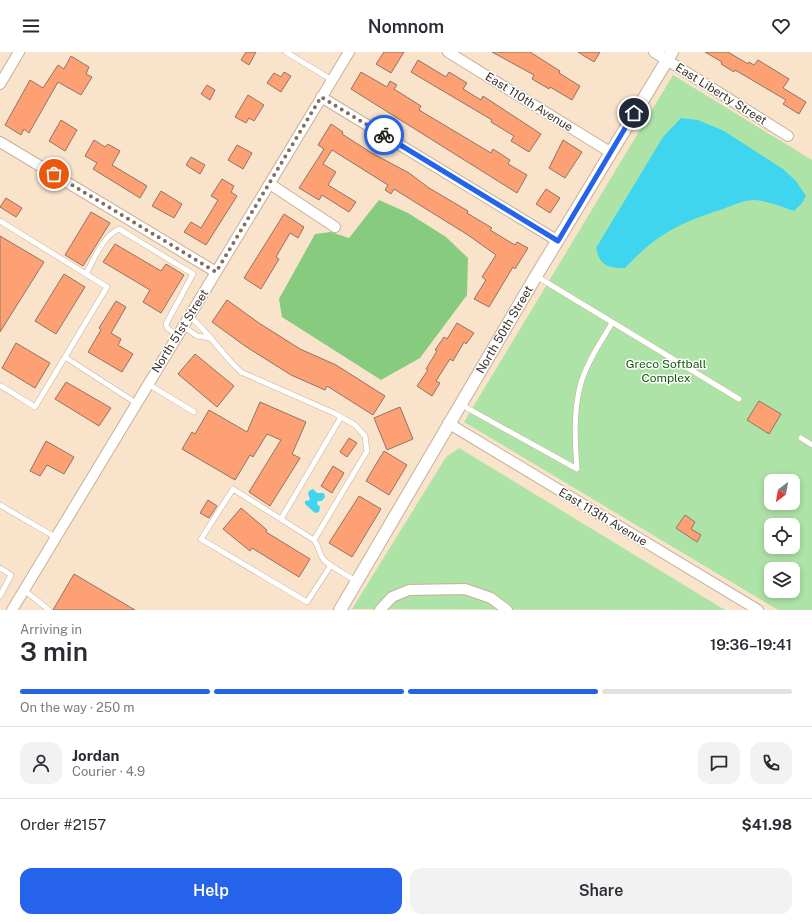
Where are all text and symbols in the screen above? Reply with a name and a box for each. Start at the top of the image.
icon: menu [20,15,42,37]
icon: heart [770,15,792,37]
text: Nomnom [368,16,444,37]
street label: East Liberty Street [673,60,769,128]
street label: East 110th Avenue [483,69,575,135]
pin [617,96,651,130]
icon: home [623,102,645,124]
courier [364,115,404,155]
icon: bike [373,124,395,146]
pin [37,157,71,191]
icon: bag [43,163,65,185]
street label: North 50th Street [473,283,536,376]
street label: North 51st Street [149,286,212,375]
park label: Greco Softball Complex [626,357,707,385]
north arrow [764,474,800,510]
map controls [764,474,800,598]
street label: East 113th Avenue [556,485,650,549]
button: locate [764,518,800,554]
button: layers [764,562,800,598]
text: Arriving in [20,622,82,637]
text: 3 min [20,636,88,667]
text: 19:36–19:41 [710,636,792,653]
text: On the way · 250 m [20,700,135,715]
button: person [20,742,62,784]
button: chat [698,742,740,784]
button: phone [750,742,792,784]
text: Jordan [72,747,119,764]
text: Courier · 4.9 [72,764,145,779]
text: Order #2157 [20,816,106,833]
text: $41.98 [742,816,792,833]
button: Help [20,868,402,914]
button: Share [410,868,792,914]

